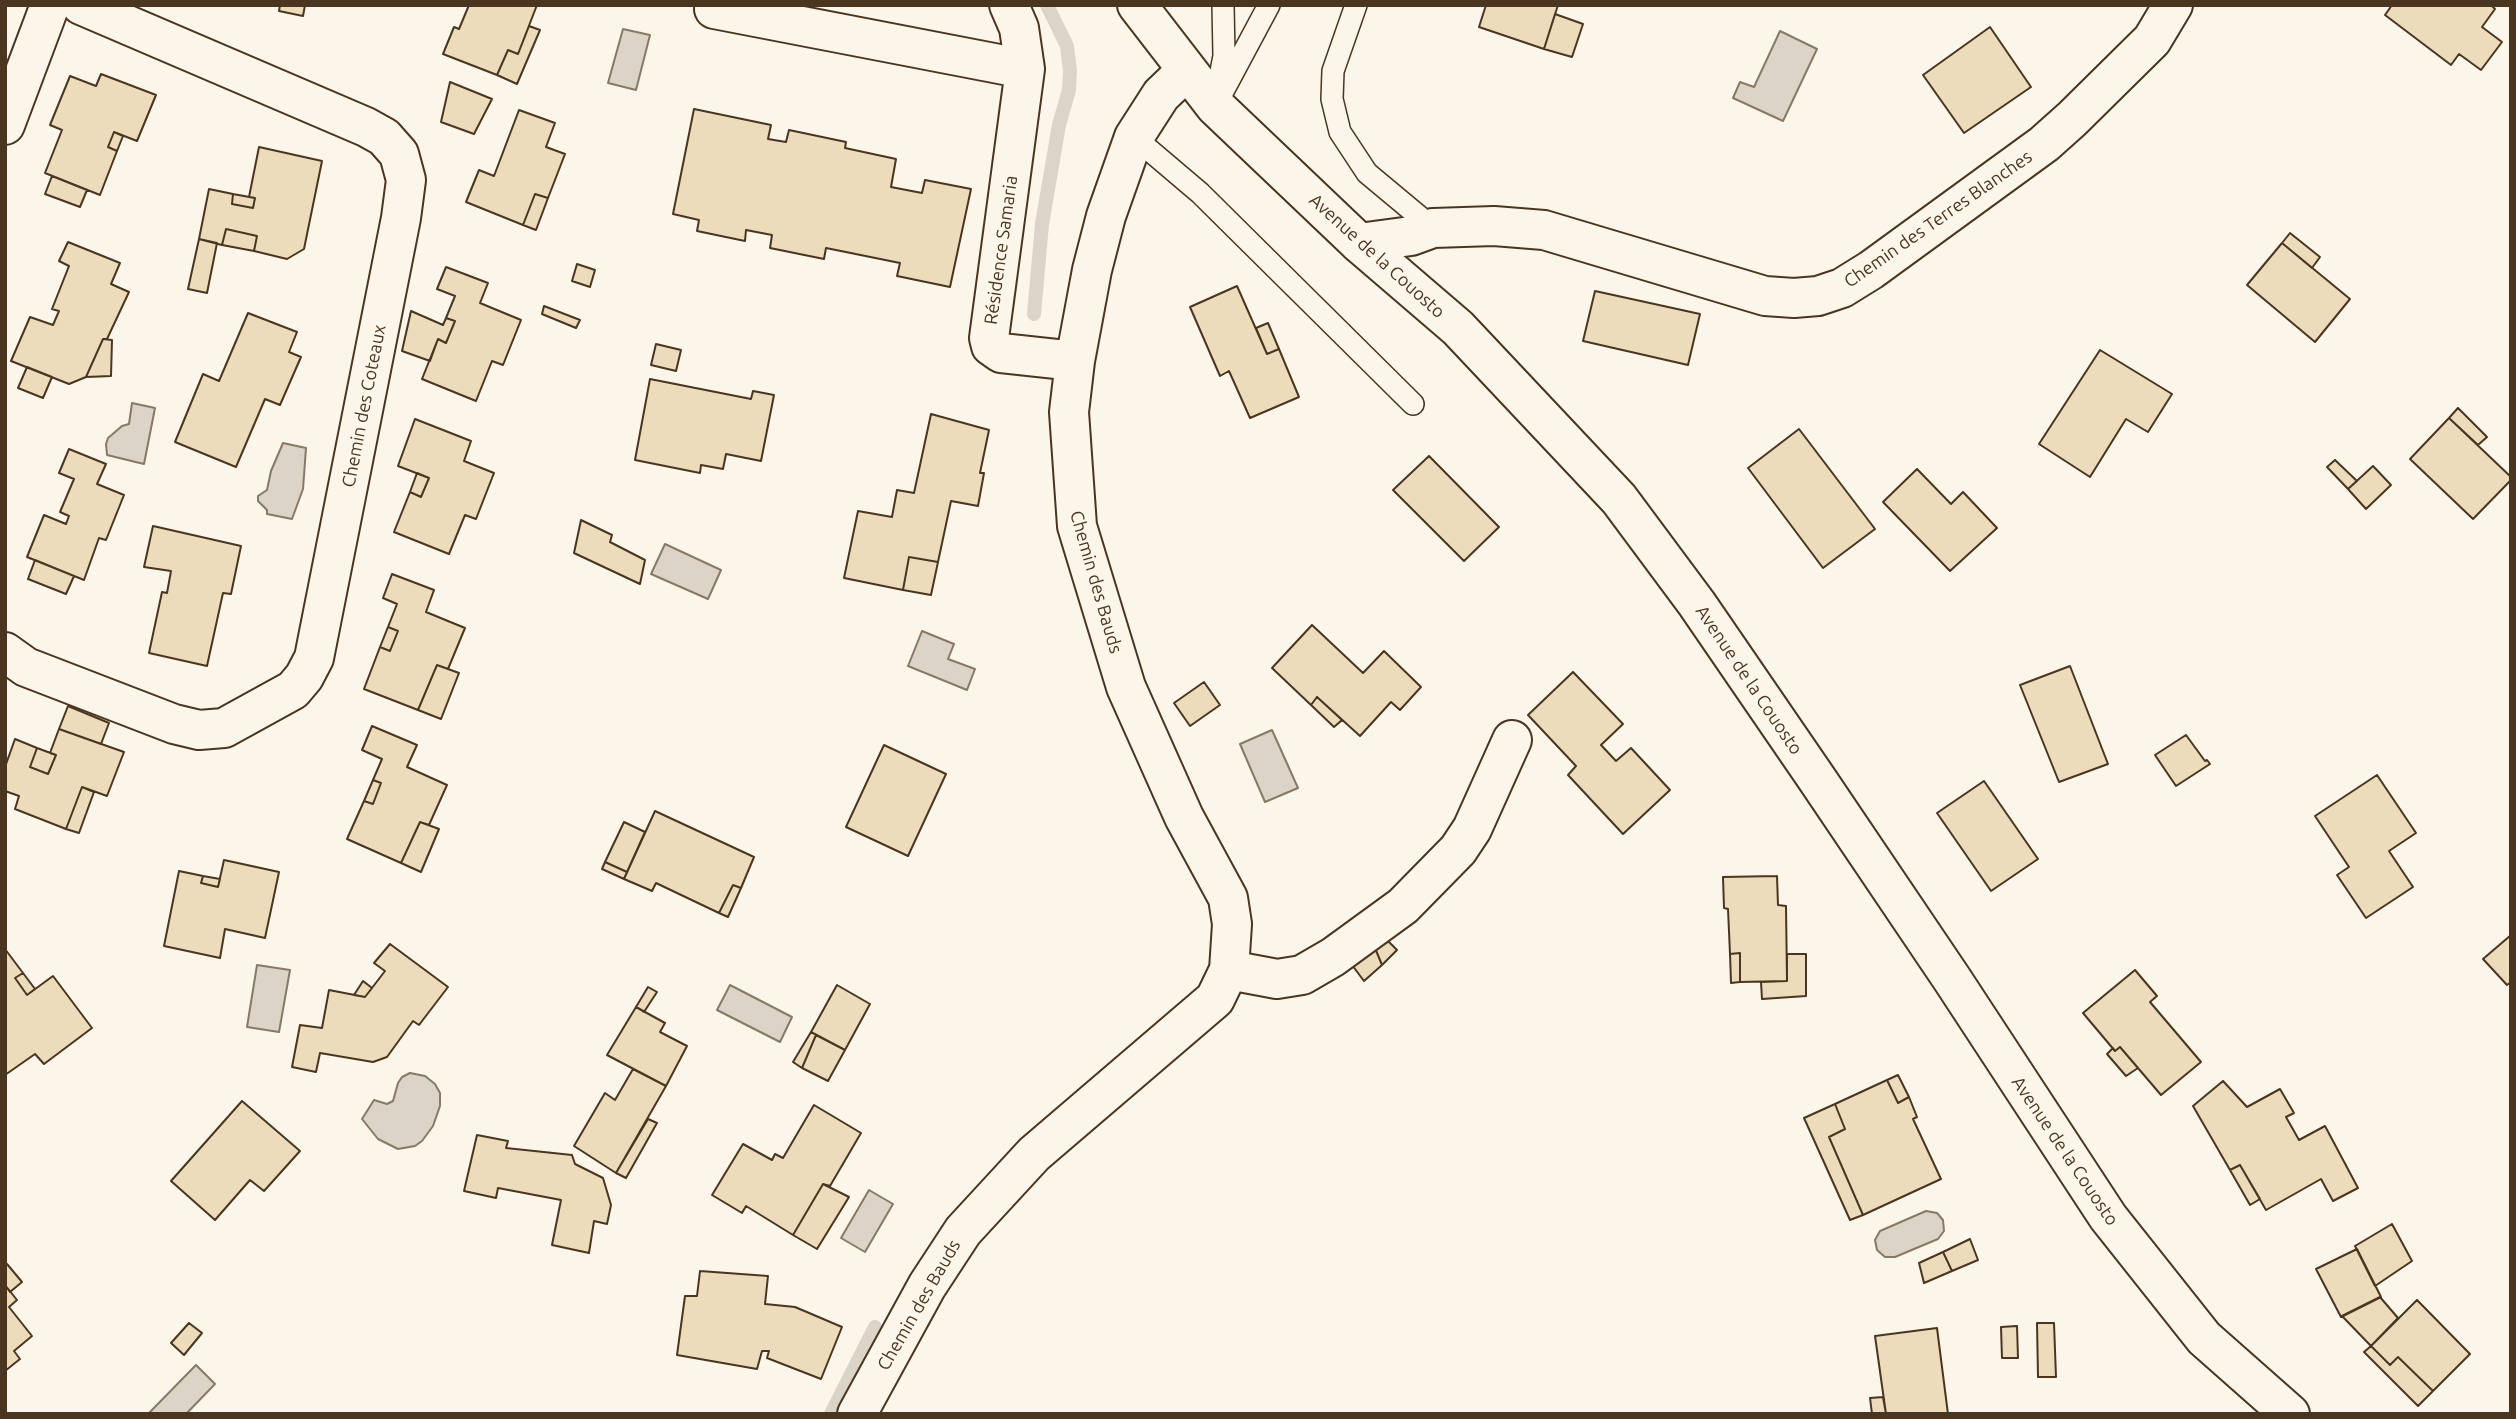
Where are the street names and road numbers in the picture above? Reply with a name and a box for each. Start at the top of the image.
street label: Chemin des Terres Blanches [1840,146,2036,292]
street label: Résidence Samaria [980,174,1022,326]
street label: Avenue de la Couosto [1305,189,1449,323]
street label: Chemin des Coteaux [338,323,390,489]
street label: Chemin des Bauds [1065,508,1127,656]
street label: Avenue de la Couosto [1691,601,1807,759]
street label: Avenue de la Couosto [2007,1072,2123,1230]
street label: Chemin des Bauds [873,1236,965,1374]

